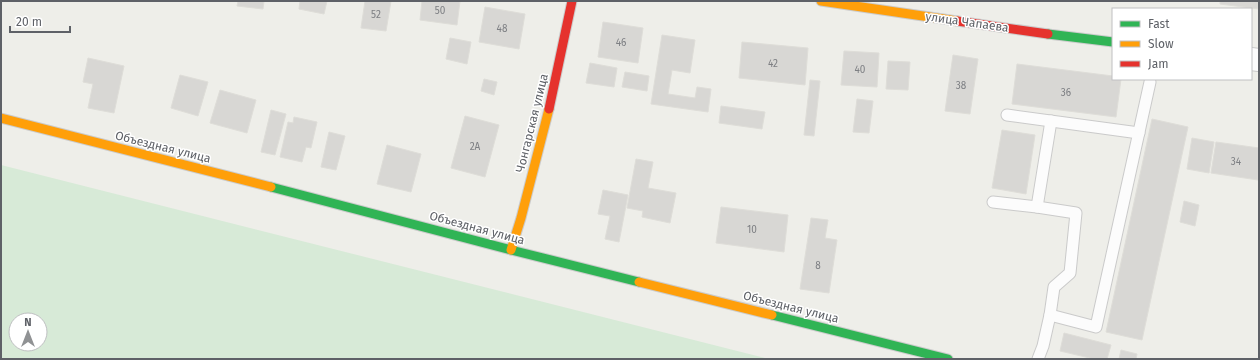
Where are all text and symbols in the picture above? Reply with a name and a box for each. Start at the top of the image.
house number: 50 [435,5,446,17]
scale bar [10,8,70,34]
legend [1112,8,1252,80]
house number: 52 [371,9,381,21]
street label: улица Чапаева [925,9,1009,35]
text: 20 m [16,15,42,29]
text: Fast [1148,17,1170,31]
house number: 48 [497,23,508,35]
house number: 46 [616,37,626,49]
text: Slow [1148,37,1174,51]
text: Jam [1148,57,1168,71]
house number: 42 [768,58,778,70]
house number: 40 [855,64,866,76]
street label: Чонгарская улица [513,72,551,174]
house number: 38 [956,80,967,92]
house number: 36 [1061,87,1071,99]
street label: Объездная улица [114,128,212,166]
house number: 2А [470,141,481,153]
house number: 34 [1231,156,1242,168]
street label: Объездная улица [428,209,526,247]
house number: 10 [747,224,757,236]
house number: 8 [815,260,821,272]
street label: Объездная улица [742,288,840,326]
north arrow [8,312,48,352]
text: N [24,316,32,329]

